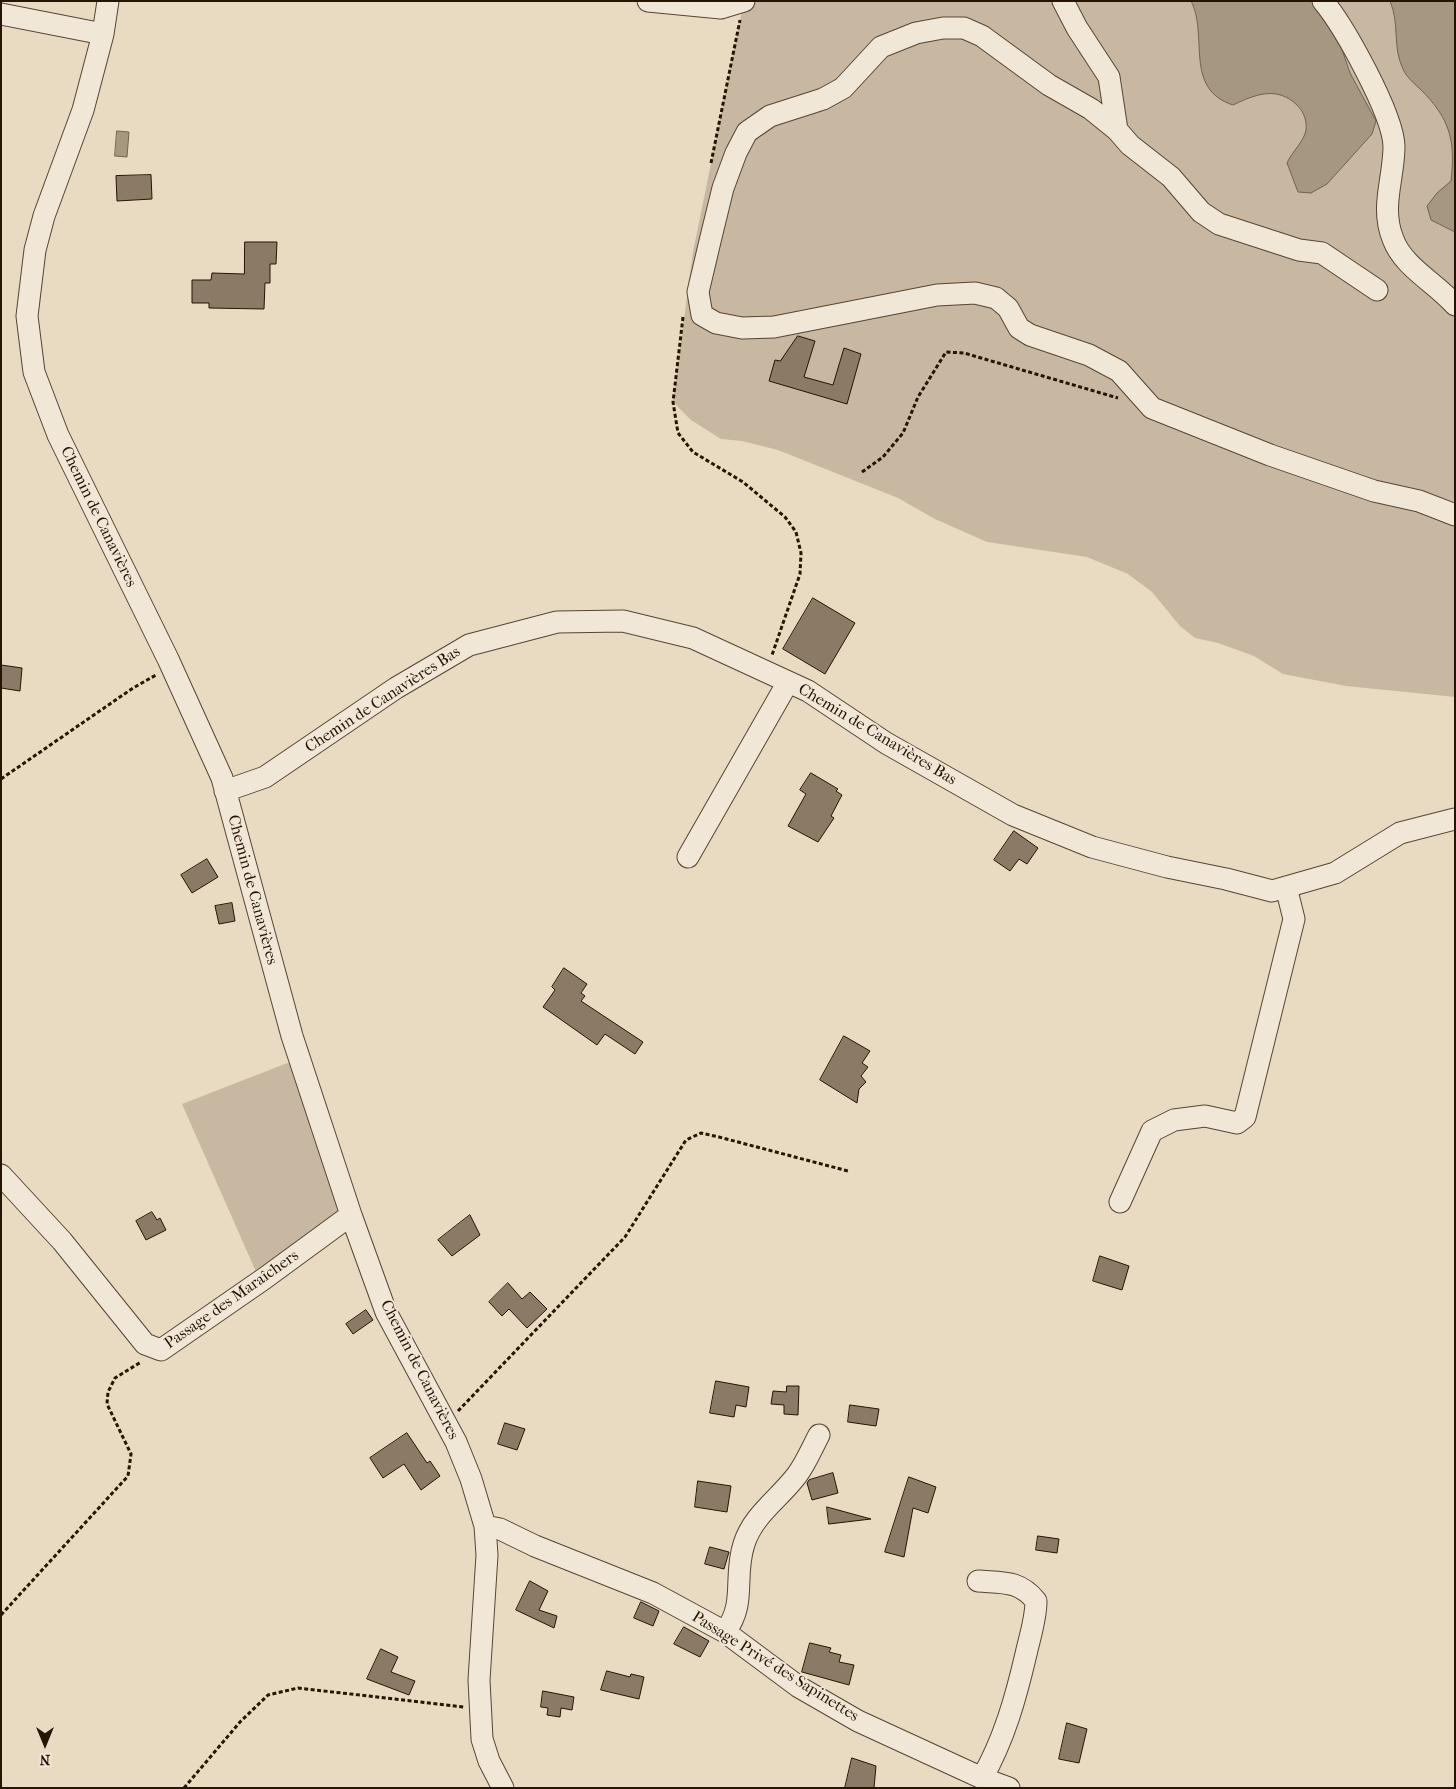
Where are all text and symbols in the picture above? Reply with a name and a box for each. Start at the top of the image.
street label: Chemin de Canavières [56,444,140,590]
street label: Chemin de Canavières Bas [302,643,464,757]
street label: Chemin de Canavières Bas [794,680,960,790]
street label: Chemin de Canavières [223,813,281,967]
street label: Passage des Maraîchers [161,1246,303,1354]
street label: Chemin de Canavières [375,1297,463,1443]
street label: Passage Privé des Sapinettes [688,1608,862,1726]
north arrow [20,1719,70,1769]
text: N [40,1751,50,1768]

